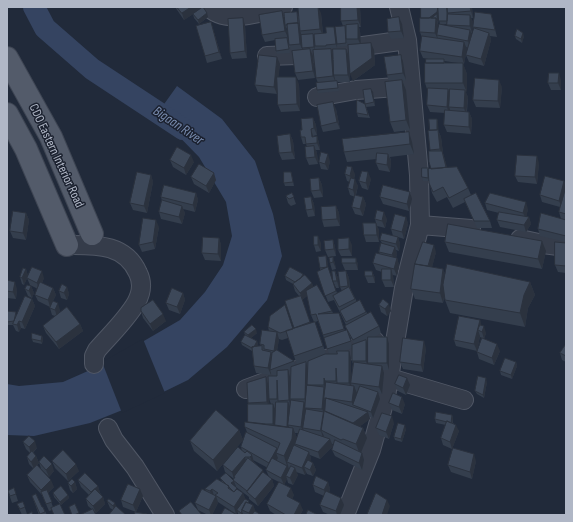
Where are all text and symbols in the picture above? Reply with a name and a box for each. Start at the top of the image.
street label: CDO Eastern Interior Road [25,102,87,210]
water label: Bigaan River [150,103,206,149]

